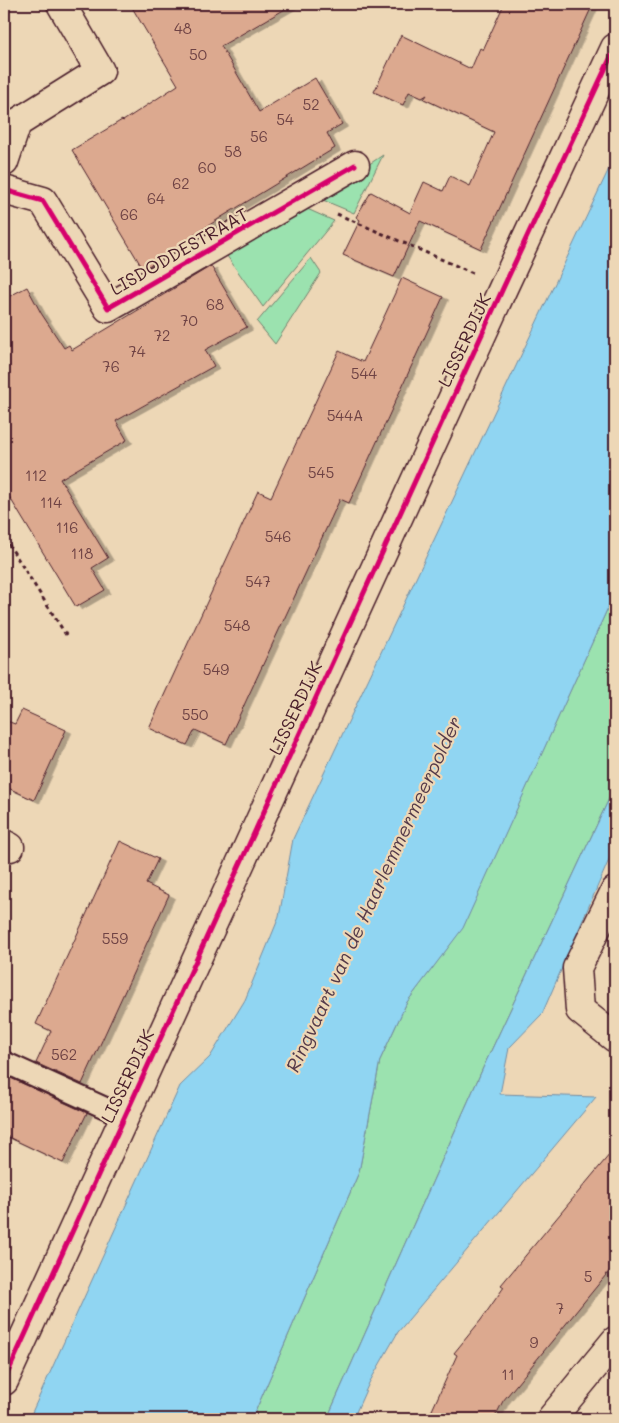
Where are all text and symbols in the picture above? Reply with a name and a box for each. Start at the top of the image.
house number: 48 [174,18,192,38]
house number: 50 [189,44,207,64]
house number: 52 [302,94,320,114]
house number: 54 [276,109,294,129]
house number: 56 [250,126,268,146]
house number: 58 [224,141,242,161]
house number: 60 [198,157,216,177]
house number: 62 [172,173,190,193]
house number: 64 [147,188,165,208]
street label: LISDODDESTRAAT [106,202,252,300]
house number: 66 [120,204,138,224]
street label: LISSERDIJK [432,289,496,391]
house number: 68 [206,294,224,314]
house number: 70 [180,310,198,330]
house number: 72 [154,325,170,345]
house number: 74 [128,341,146,361]
house number: 76 [102,356,120,376]
house number: 544 [351,363,377,383]
house number: 544A [327,405,363,425]
house number: 545 [308,462,334,482]
house number: 112 [25,465,47,485]
house number: 114 [40,492,62,512]
house number: 116 [56,517,78,537]
house number: 546 [265,526,291,546]
house number: 118 [71,543,93,563]
house number: 547 [245,571,271,591]
house number: 548 [224,615,250,635]
street label: LISSERDIJK [263,657,327,759]
house number: 549 [203,659,229,679]
house number: 550 [182,704,208,724]
water label: Ringvaart van de Haarlemmermeerpolder [279,712,467,1076]
house number: 559 [102,928,128,948]
street label: LISSERDIJK [95,1025,159,1127]
house number: 562 [51,1044,77,1064]
house number: 5 [584,1266,592,1286]
house number: 7 [556,1298,564,1318]
house number: 9 [530,1332,539,1352]
house number: 11 [501,1364,515,1384]

